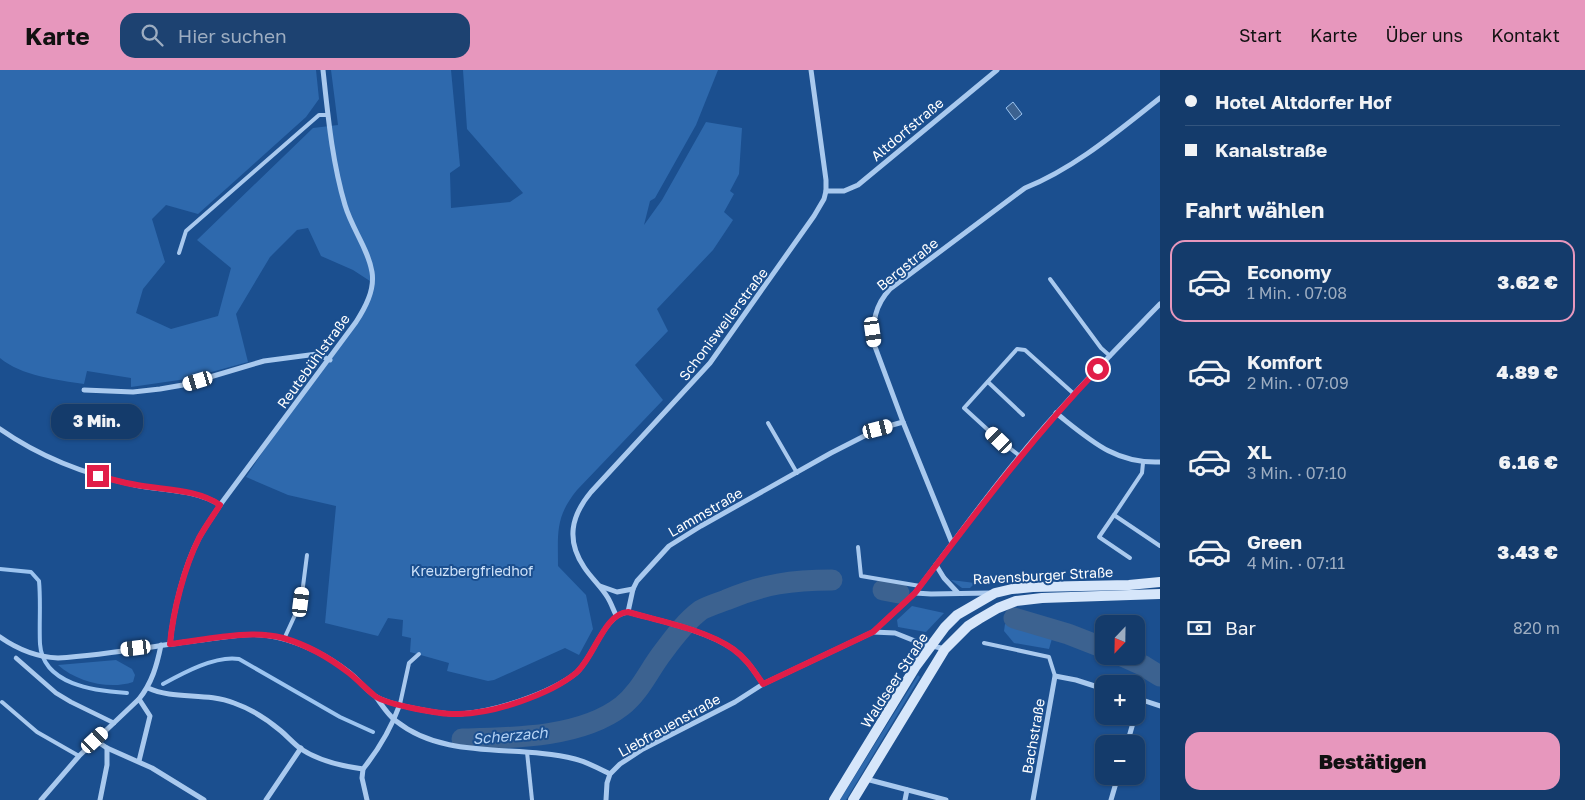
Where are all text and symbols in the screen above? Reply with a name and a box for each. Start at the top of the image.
search box [120,13,470,58]
text: Karte [25,21,90,50]
icon: search [138,21,166,49]
text: Hier suchen [178,24,287,47]
text: Start [1239,24,1282,46]
text: Karte [1310,24,1357,46]
text: Über uns [1385,24,1463,46]
text: Kontakt [1491,24,1560,46]
text: Hotel Altdorfer Hof [1215,90,1391,113]
street label: Altdorfstraße [867,94,947,164]
text: Kanalstraße [1215,138,1327,161]
text: Fahrt wählen [1185,196,1324,223]
street label: Bergstraße [873,234,941,294]
icon: car [1187,259,1232,304]
text: Economy [1247,260,1332,283]
street label: Schonisweilerstraße [675,264,771,384]
text: 3.62 € [1497,270,1558,293]
text: 1 Min. · 07:08 [1247,283,1347,303]
street label: Reutebühlstraße [273,311,353,411]
car [863,316,882,348]
icon: car [1187,349,1232,394]
text: Komfort [1247,350,1322,373]
route start [1087,358,1109,380]
text: 4.89 € [1496,360,1558,383]
car [181,369,214,393]
text: 2 Min. · 07:09 [1247,373,1349,393]
callout: 3 Min. [52,404,144,438]
text: 3 Min. [73,411,121,431]
car [861,418,894,440]
car [982,424,1015,456]
icon: car [1187,439,1232,484]
text: XL [1247,440,1272,463]
text: 6.16 € [1499,450,1558,473]
text: 3 Min. · 07:10 [1247,463,1347,483]
route end [87,465,109,487]
street label: Lammstraße [665,484,745,540]
icon: car [1187,529,1232,574]
text: Green [1247,530,1302,553]
text: 3.43 € [1497,540,1558,563]
text: 4 Min. · 07:11 [1247,553,1345,573]
park label: Kreuzbergfriedhof [411,562,533,579]
street label: Ravensburger Straße [972,563,1114,587]
car [291,586,310,618]
icon: cash [1185,614,1213,642]
north arrow [1095,615,1145,665]
map controls [1095,615,1145,785]
text: Bar [1225,616,1256,639]
text: 820 m [1513,618,1560,638]
street label: Waldseer Straße [857,629,931,731]
car [120,639,151,657]
button: + [1095,675,1145,725]
street label: Liebfrauenstraße [615,690,723,760]
street label: Bachstraße [1018,697,1048,775]
water label: Scherzach [472,723,549,747]
car [78,724,111,756]
button: Bestätigen [1185,732,1560,790]
button: − [1095,735,1145,785]

